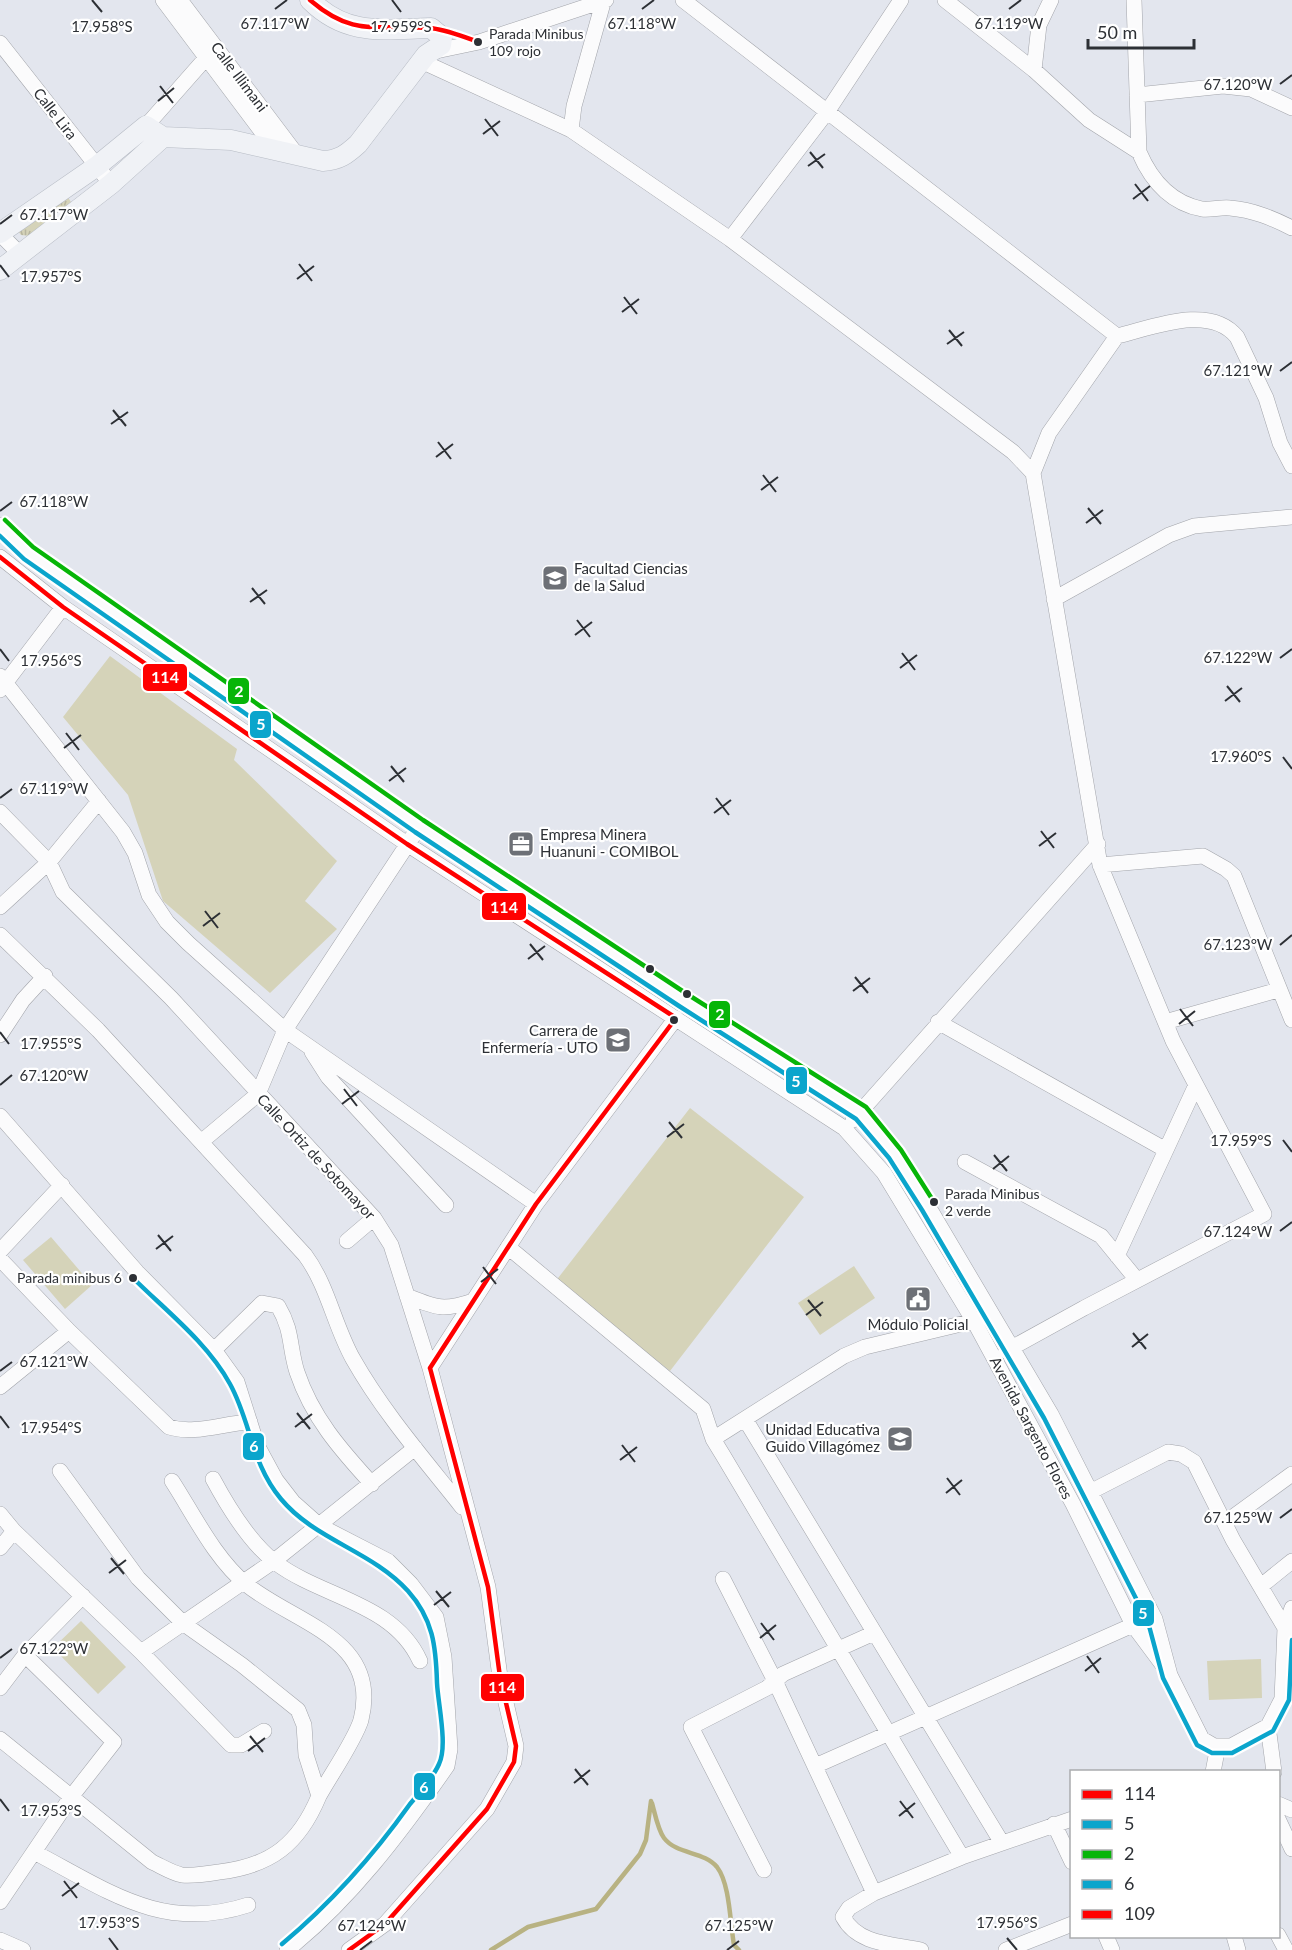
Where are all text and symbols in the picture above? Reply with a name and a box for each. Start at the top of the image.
scale bar [1088,12,1194,50]
text: 67.117°W [241,14,310,32]
text: 67.118°W [608,14,677,32]
text: 67.119°W [975,14,1044,32]
text: 17.958°S [71,17,133,35]
text: 17.959°S [370,17,432,35]
text: 50 m [1097,21,1137,43]
place label: Parada Minibus 109 rojo [489,25,584,59]
marker: Parada Minibus 109 rojo [472,36,484,48]
street label: Calle Illimani [208,38,272,115]
text: 67.120°W [1204,75,1273,93]
street label: Calle Lira [30,84,81,143]
text: 67.117°W [20,205,89,223]
text: 17.957°S [20,267,82,285]
text: 67.121°W [1204,361,1273,379]
text: 67.118°W [20,492,89,510]
place label: Facultad Ciencias de la Salud [574,559,688,594]
school or university icon: Facultad Ciencias de la Salud [540,563,570,593]
text: 67.122°W [1204,648,1273,666]
text: 17.956°S [20,651,82,669]
line badge: 114 [142,663,188,692]
text: 114 [151,667,179,686]
line badge: 2 [227,677,250,705]
text: 2 [234,681,244,700]
line badge: 5 [249,710,272,739]
text: 5 [256,714,266,733]
text: 17.960°S [1210,747,1272,765]
text: 67.119°W [20,779,89,797]
place label: Empresa Minera Huanuni - COMIBOL [540,825,679,860]
office icon: Empresa Minera Huanuni - COMIBOL [506,829,536,859]
line badge: 114 [481,892,527,921]
text: 114 [490,897,518,916]
text: 67.123°W [1204,935,1273,953]
unlabelled marker [644,963,656,975]
unlabelled marker [681,988,693,1000]
line badge: 2 [708,1000,731,1029]
text: 2 [715,1004,725,1023]
unlabelled marker [668,1014,680,1026]
place label: Carrera de Enfermería - UTO [481,1021,598,1056]
school or university icon: Carrera de Enfermería - UTO [603,1025,633,1055]
text: 17.955°S [20,1034,82,1052]
text: 67.120°W [20,1066,89,1084]
line badge: 5 [785,1066,808,1095]
text: 5 [791,1071,801,1090]
street label: Calle Ortiz de Sotomayor [254,1090,380,1223]
text: 17.959°S [1210,1131,1272,1149]
place label: Parada Minibus 2 verde [945,1185,1040,1219]
marker: Parada Minibus 2 verde [928,1196,940,1208]
text: 67.124°W [1204,1222,1273,1240]
place label: Parada minibus 6 [17,1269,122,1286]
marker: Parada minibus 6 [127,1272,139,1284]
public building icon: Módulo Policial [903,1284,933,1314]
place label: Módulo Policial [868,1315,968,1333]
text: 67.121°W [20,1352,89,1370]
street label: Avenida Sargento Flores [987,1353,1077,1502]
text: 17.954°S [20,1418,82,1436]
place label: Unidad Educativa Guido Villagómez [765,1420,880,1455]
school or university icon: Unidad Educativa Guido Villagómez [885,1424,915,1454]
line badge: 6 [242,1432,265,1461]
text: 6 [249,1436,259,1455]
text: 67.125°W [1204,1508,1273,1526]
line badge: 5 [1132,1599,1155,1627]
text: 5 [1138,1603,1148,1622]
text: 67.122°W [20,1639,89,1657]
line badge: 114 [480,1673,525,1702]
text: 114 [488,1677,516,1696]
legend [1070,1770,1280,1938]
line badge: 6 [413,1772,436,1801]
text: 6 [419,1777,429,1796]
text: 114 [1124,1782,1155,1804]
text: 17.953°S [20,1801,82,1819]
text: 5 [1124,1812,1134,1834]
text: 2 [1124,1842,1134,1864]
text: 6 [1124,1872,1134,1894]
text: 109 [1124,1902,1155,1924]
text: 17.953°S [78,1913,140,1931]
text: 17.956°S [976,1913,1038,1931]
text: 67.124°W [338,1916,407,1934]
text: 67.125°W [705,1916,774,1934]

